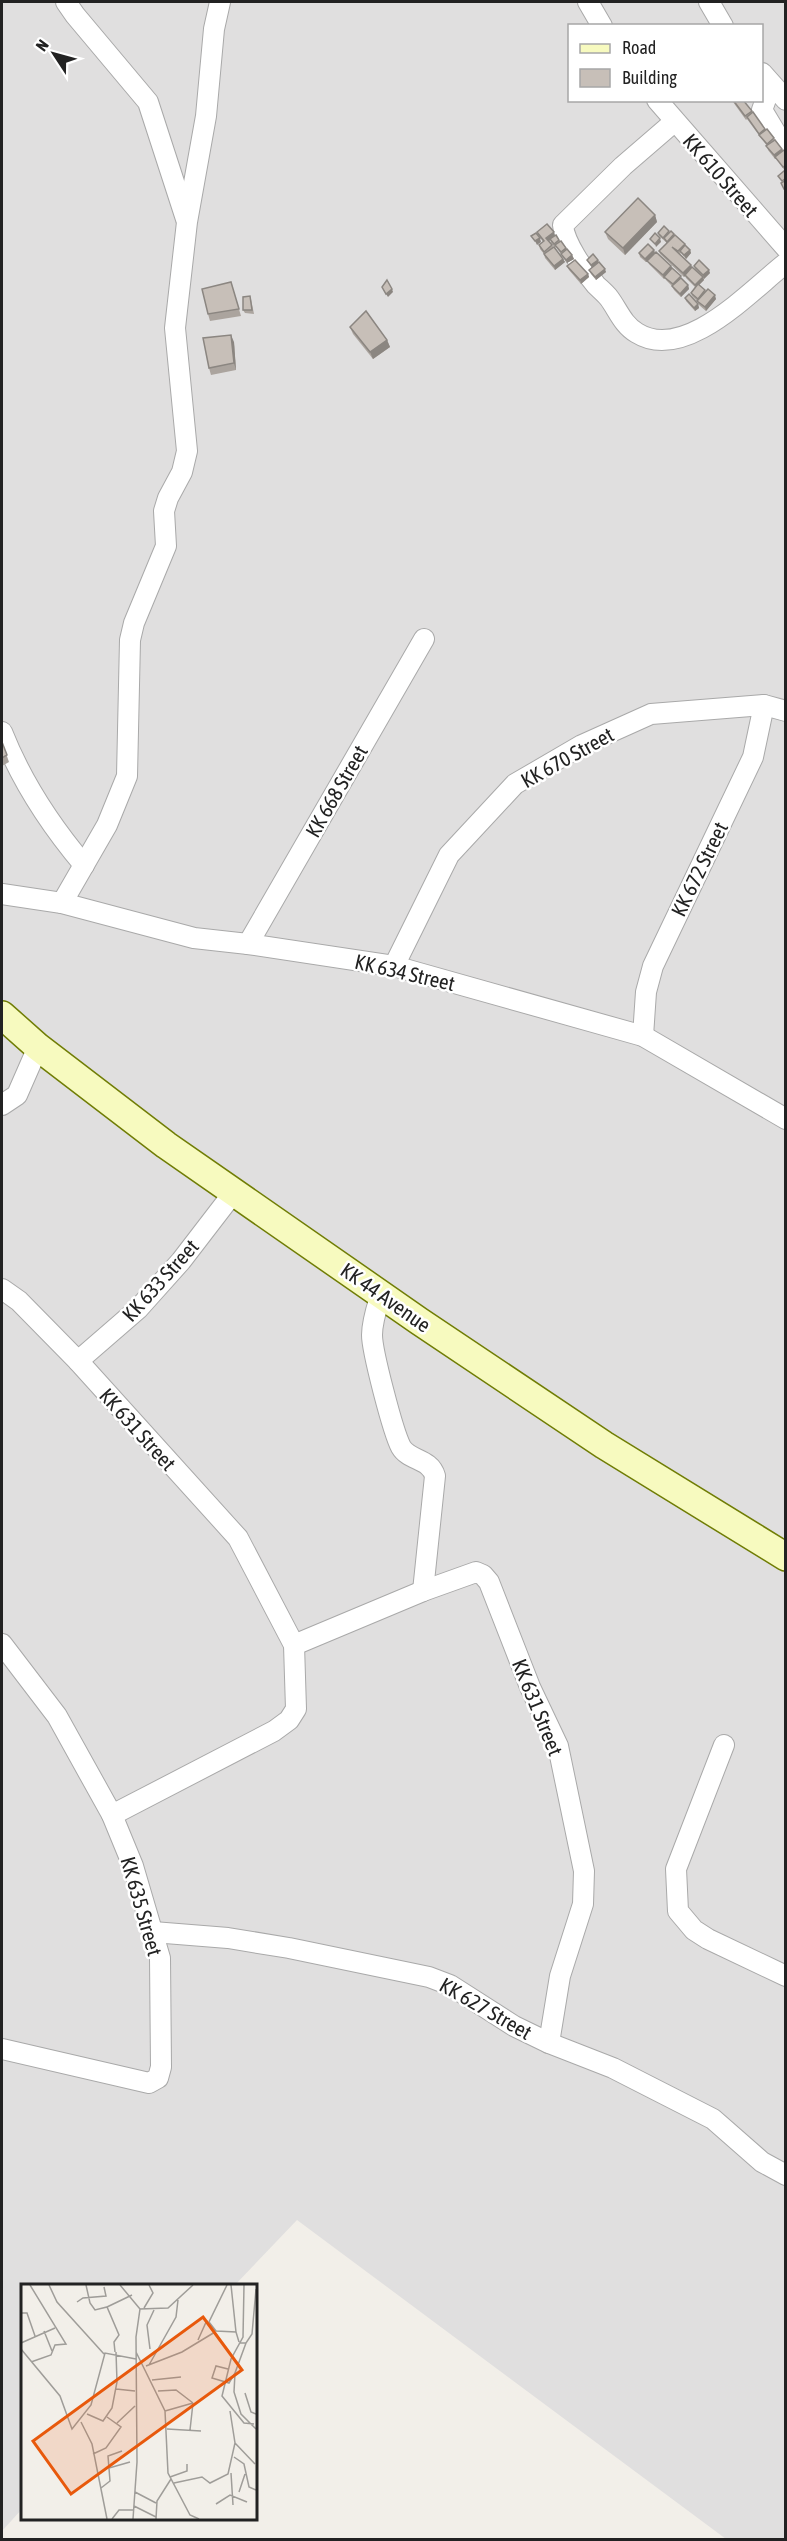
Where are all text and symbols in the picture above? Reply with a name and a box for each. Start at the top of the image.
north arrow [24,24,84,84]
legend [568,24,763,102]
text: N [32,36,52,54]
text: Road [622,37,656,58]
text: Building [622,67,677,88]
street label: KK 610 Street [678,129,764,221]
street label: KK 670 Street [517,722,617,792]
street label: KK 668 Street [300,741,372,841]
street label: KK 672 Street [666,818,732,920]
street label: KK 634 Street [353,949,457,995]
street label: KK 633 Street [117,1234,203,1326]
street label: KK 44 Avenue [336,1257,436,1337]
street label: KK 631 Street [95,1383,181,1475]
street label: KK 631 Street [508,1655,568,1759]
street label: KK 635 Street [116,1854,168,1958]
street label: KK 627 Street [436,1972,536,2044]
inset map [21,2284,256,2520]

